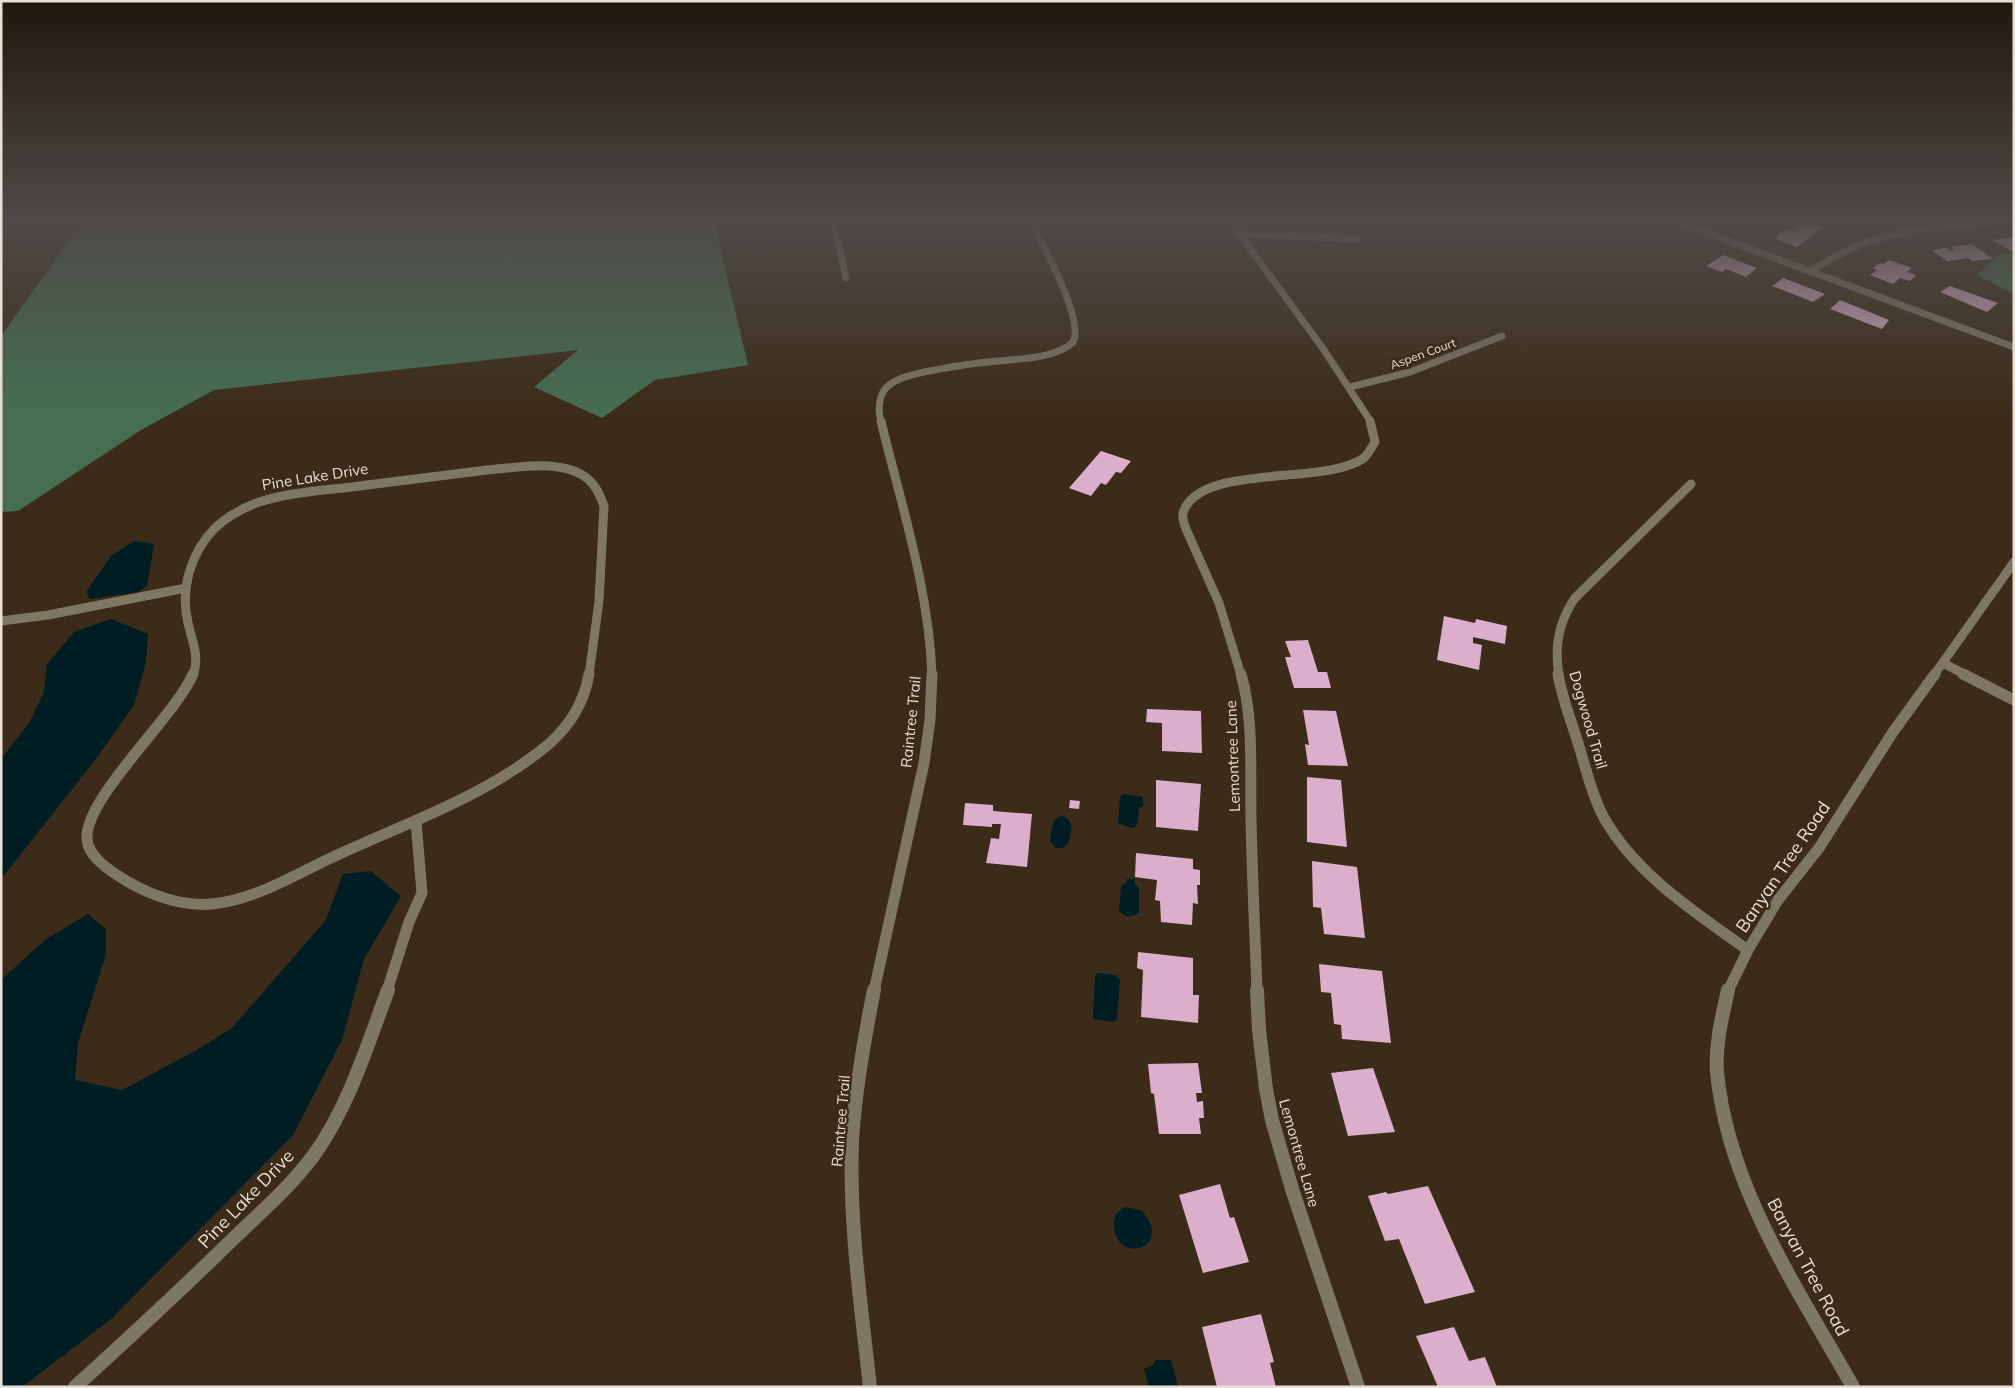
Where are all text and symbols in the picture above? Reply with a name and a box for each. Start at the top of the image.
street label: Aspen Court [1388,335,1458,372]
street label: Pine Lake Drive [260,459,369,494]
street label: Dogwood Trail [1565,669,1612,771]
street label: Raintree Trail [896,675,925,769]
street label: Lemontree Lane [1221,700,1244,812]
street label: Banyan Tree Road [1730,797,1835,937]
street label: Raintree Trail [827,1074,854,1168]
street label: Lemontree Lane [1275,1097,1324,1209]
street label: Pine Lake Drive [193,1144,299,1253]
street label: Banyan Tree Road [1762,1194,1855,1340]

